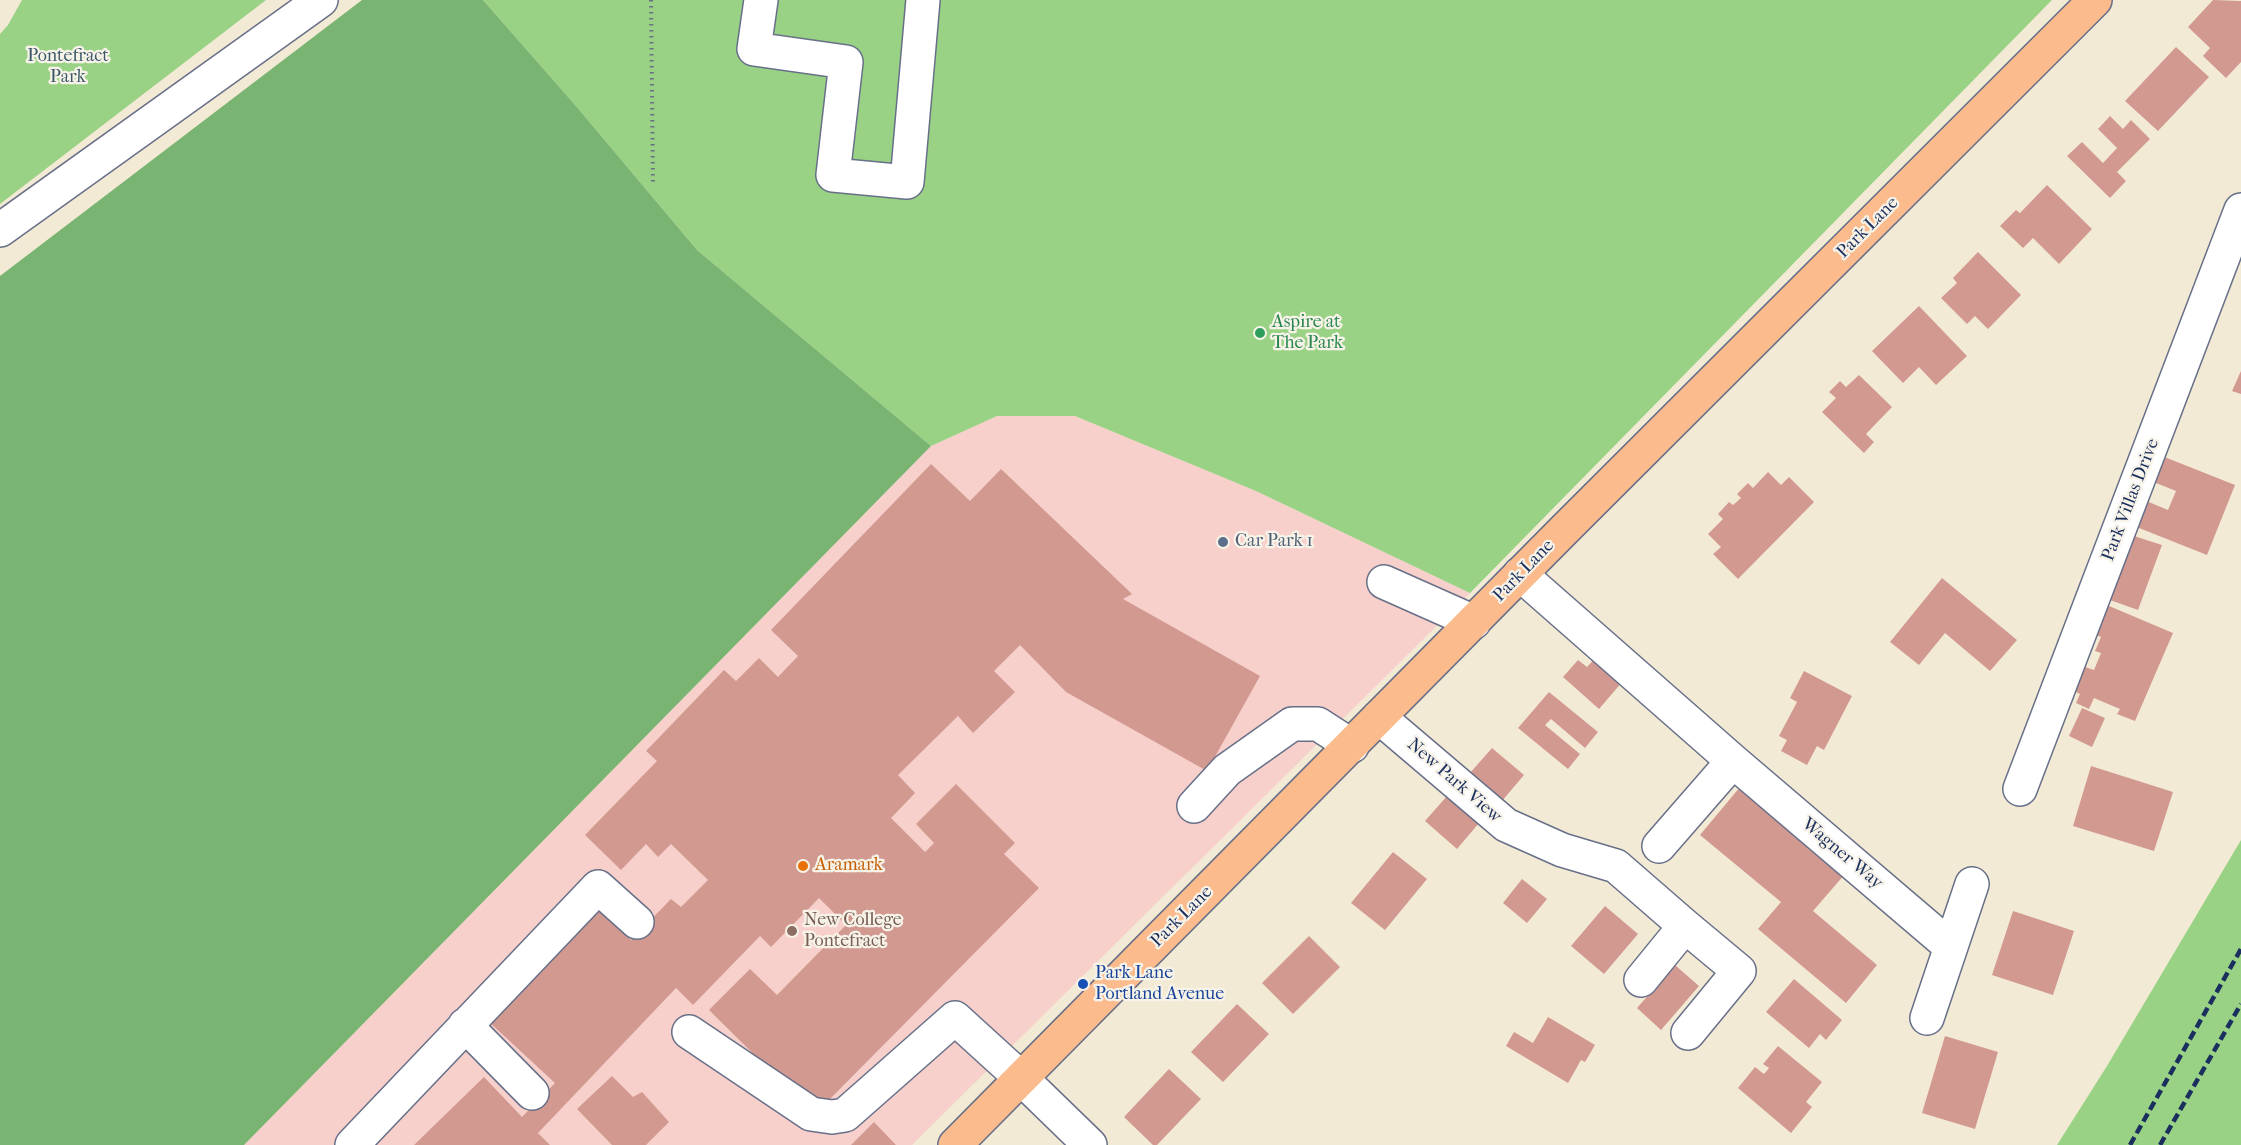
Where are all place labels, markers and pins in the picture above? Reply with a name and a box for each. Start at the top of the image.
place label: Aspire at The Park [1272,312,1343,354]
marker: Aspire at The Park [1253,326,1267,340]
place label: Car Park 1 [1235,531,1313,553]
marker: Car Park 1 [1216,535,1230,549]
place label: Aramark [815,855,883,877]
marker: Aramark [796,859,810,873]
place label: New College Pontefract [804,910,902,952]
marker: New College Pontefract [785,924,799,938]
place label: Park Lane Portland Avenue [1095,963,1224,1006]
marker: Park Lane Portland Avenue [1076,977,1090,991]

